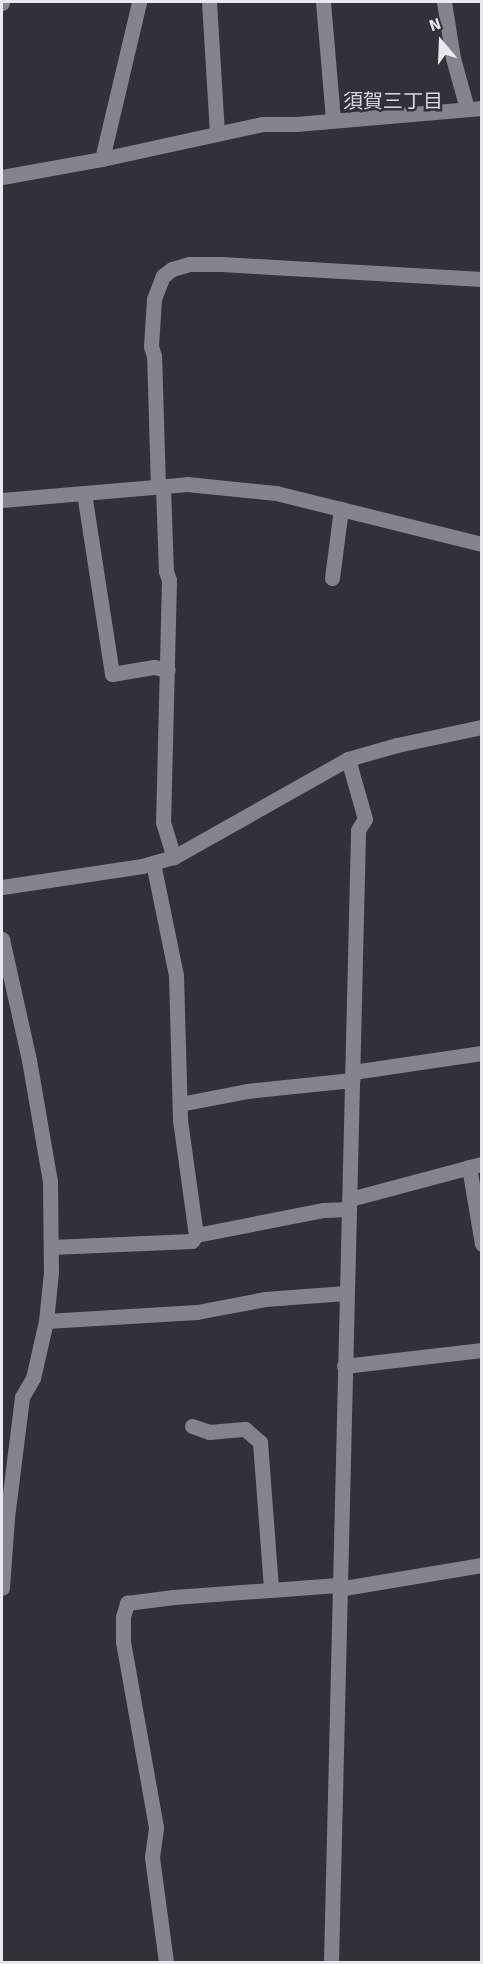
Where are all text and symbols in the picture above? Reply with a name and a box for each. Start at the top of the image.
north arrow [411,12,471,72]
text: N [427,14,444,36]
district label: 須賀三丁目 [343,89,443,113]

